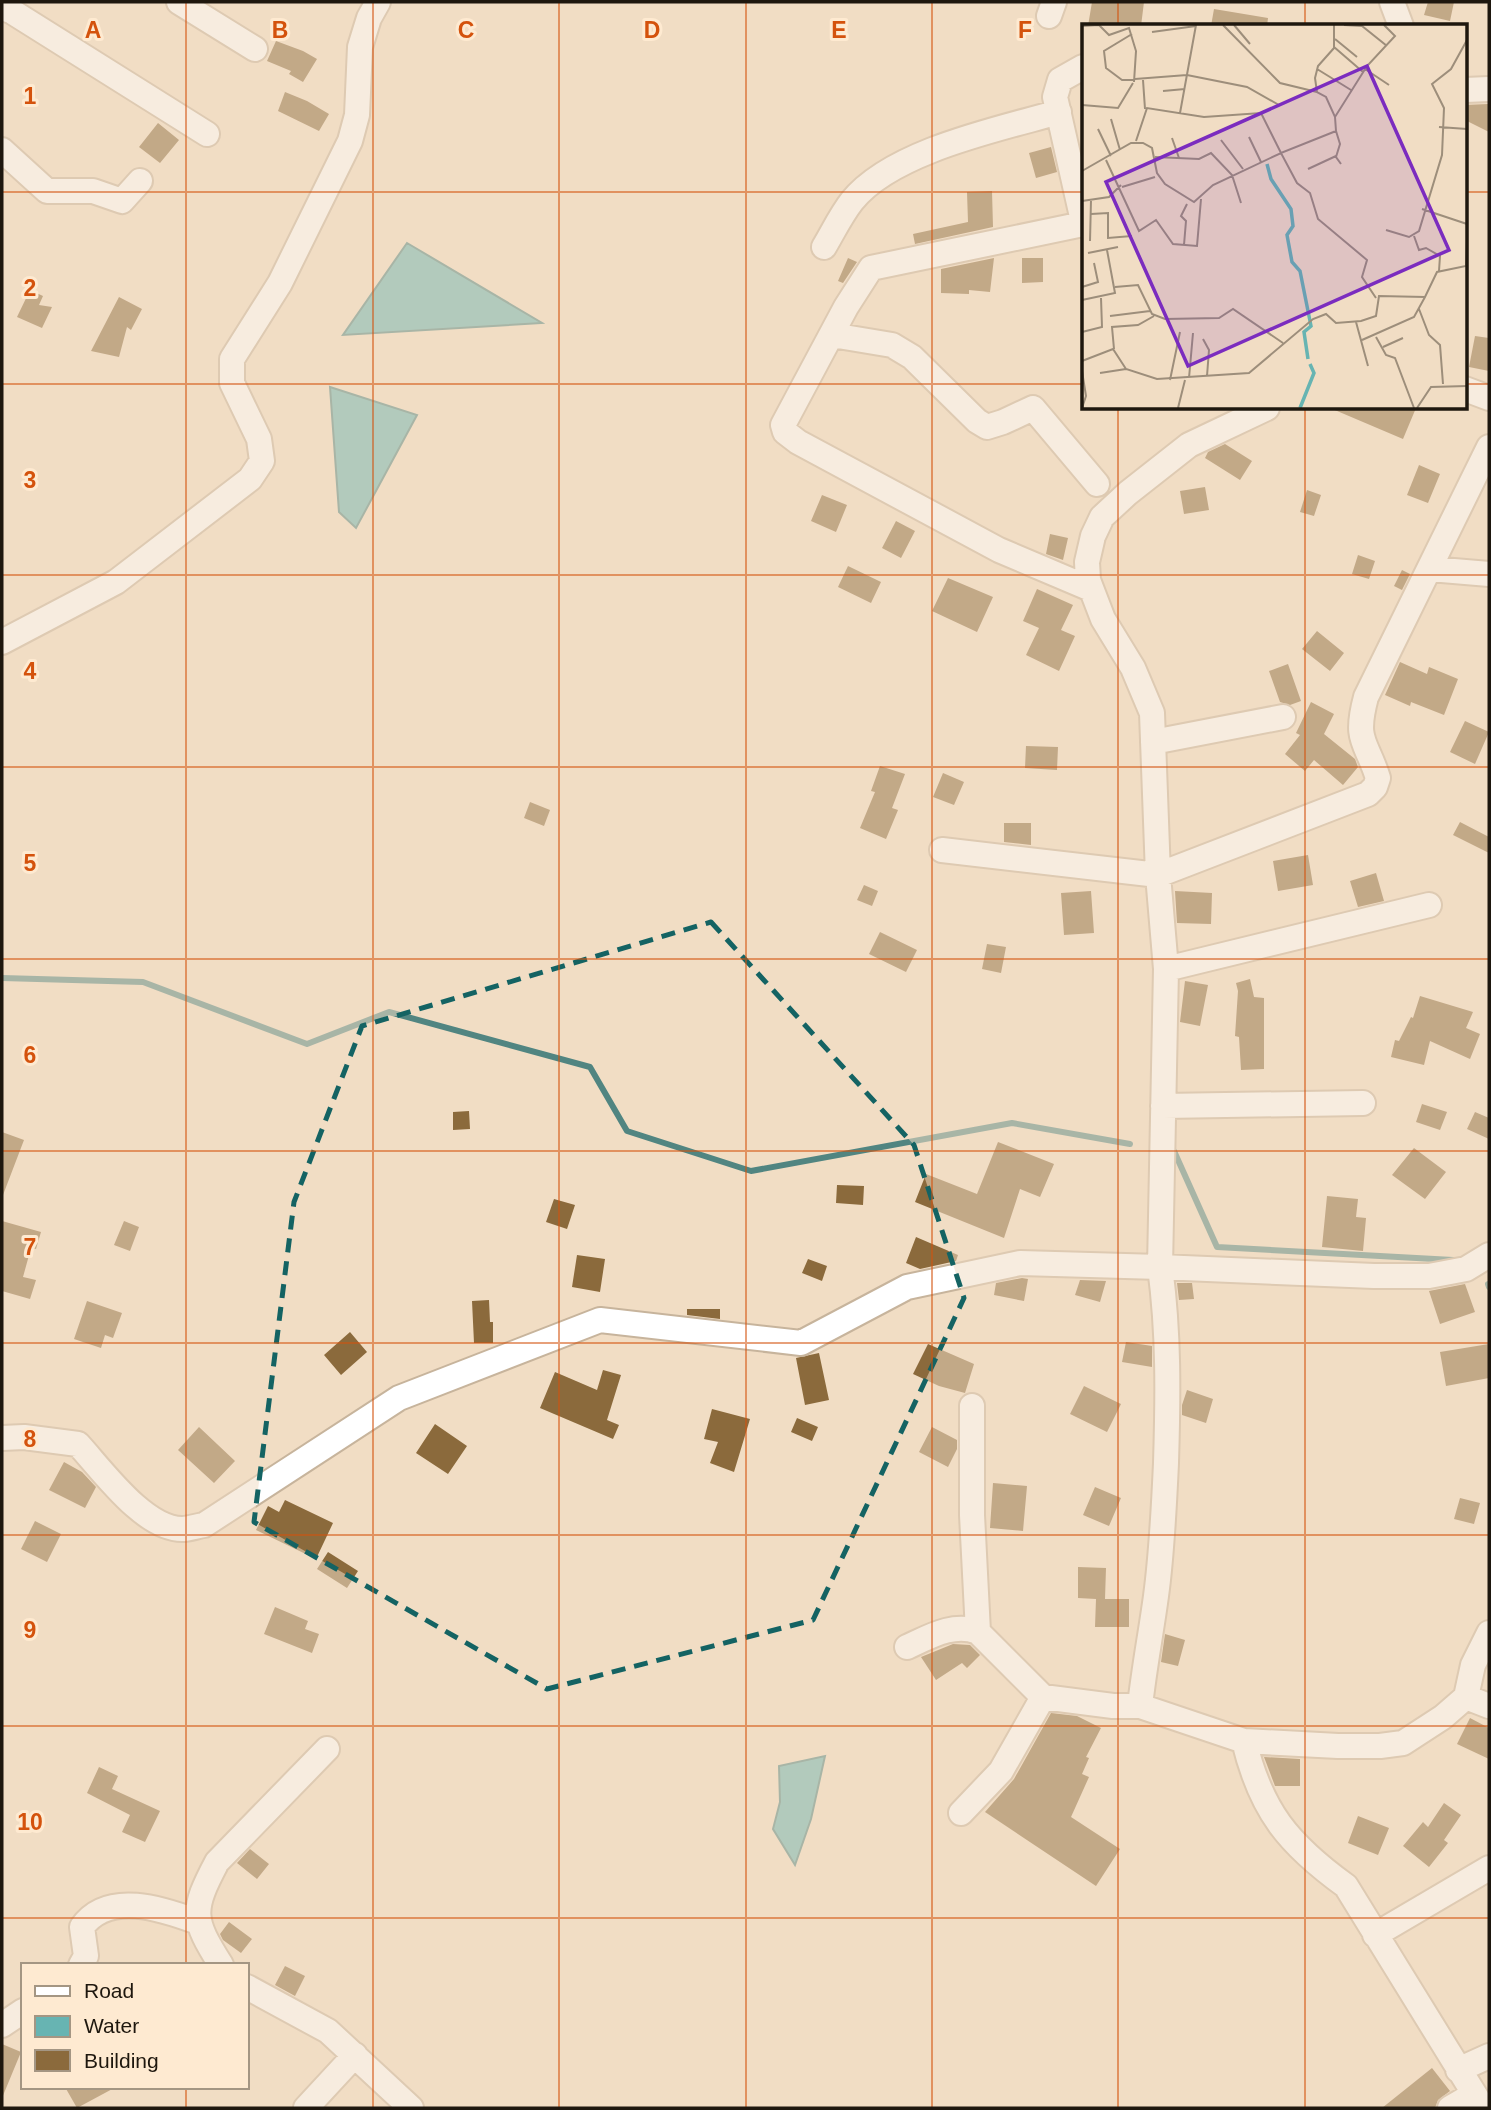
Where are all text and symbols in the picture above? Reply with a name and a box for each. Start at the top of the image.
text: A [85,17,101,43]
text: B [272,17,288,43]
text: C [458,17,474,43]
text: D [644,17,660,43]
text: E [831,17,847,43]
text: F [1018,17,1032,43]
inset map [1082,24,1466,410]
text: 1 [24,83,37,109]
text: 2 [24,275,36,301]
text: 3 [24,467,36,493]
text: 4 [24,658,37,684]
text: 5 [24,850,37,876]
text: 6 [24,1042,36,1068]
text: 7 [24,1234,36,1260]
text: 8 [24,1426,37,1452]
text: 9 [24,1617,36,1643]
text: 10 [17,1809,43,1835]
legend [21,1963,248,2089]
text: Road [84,1979,134,2002]
text: Water [84,2014,139,2037]
text: Building [84,2049,159,2072]

